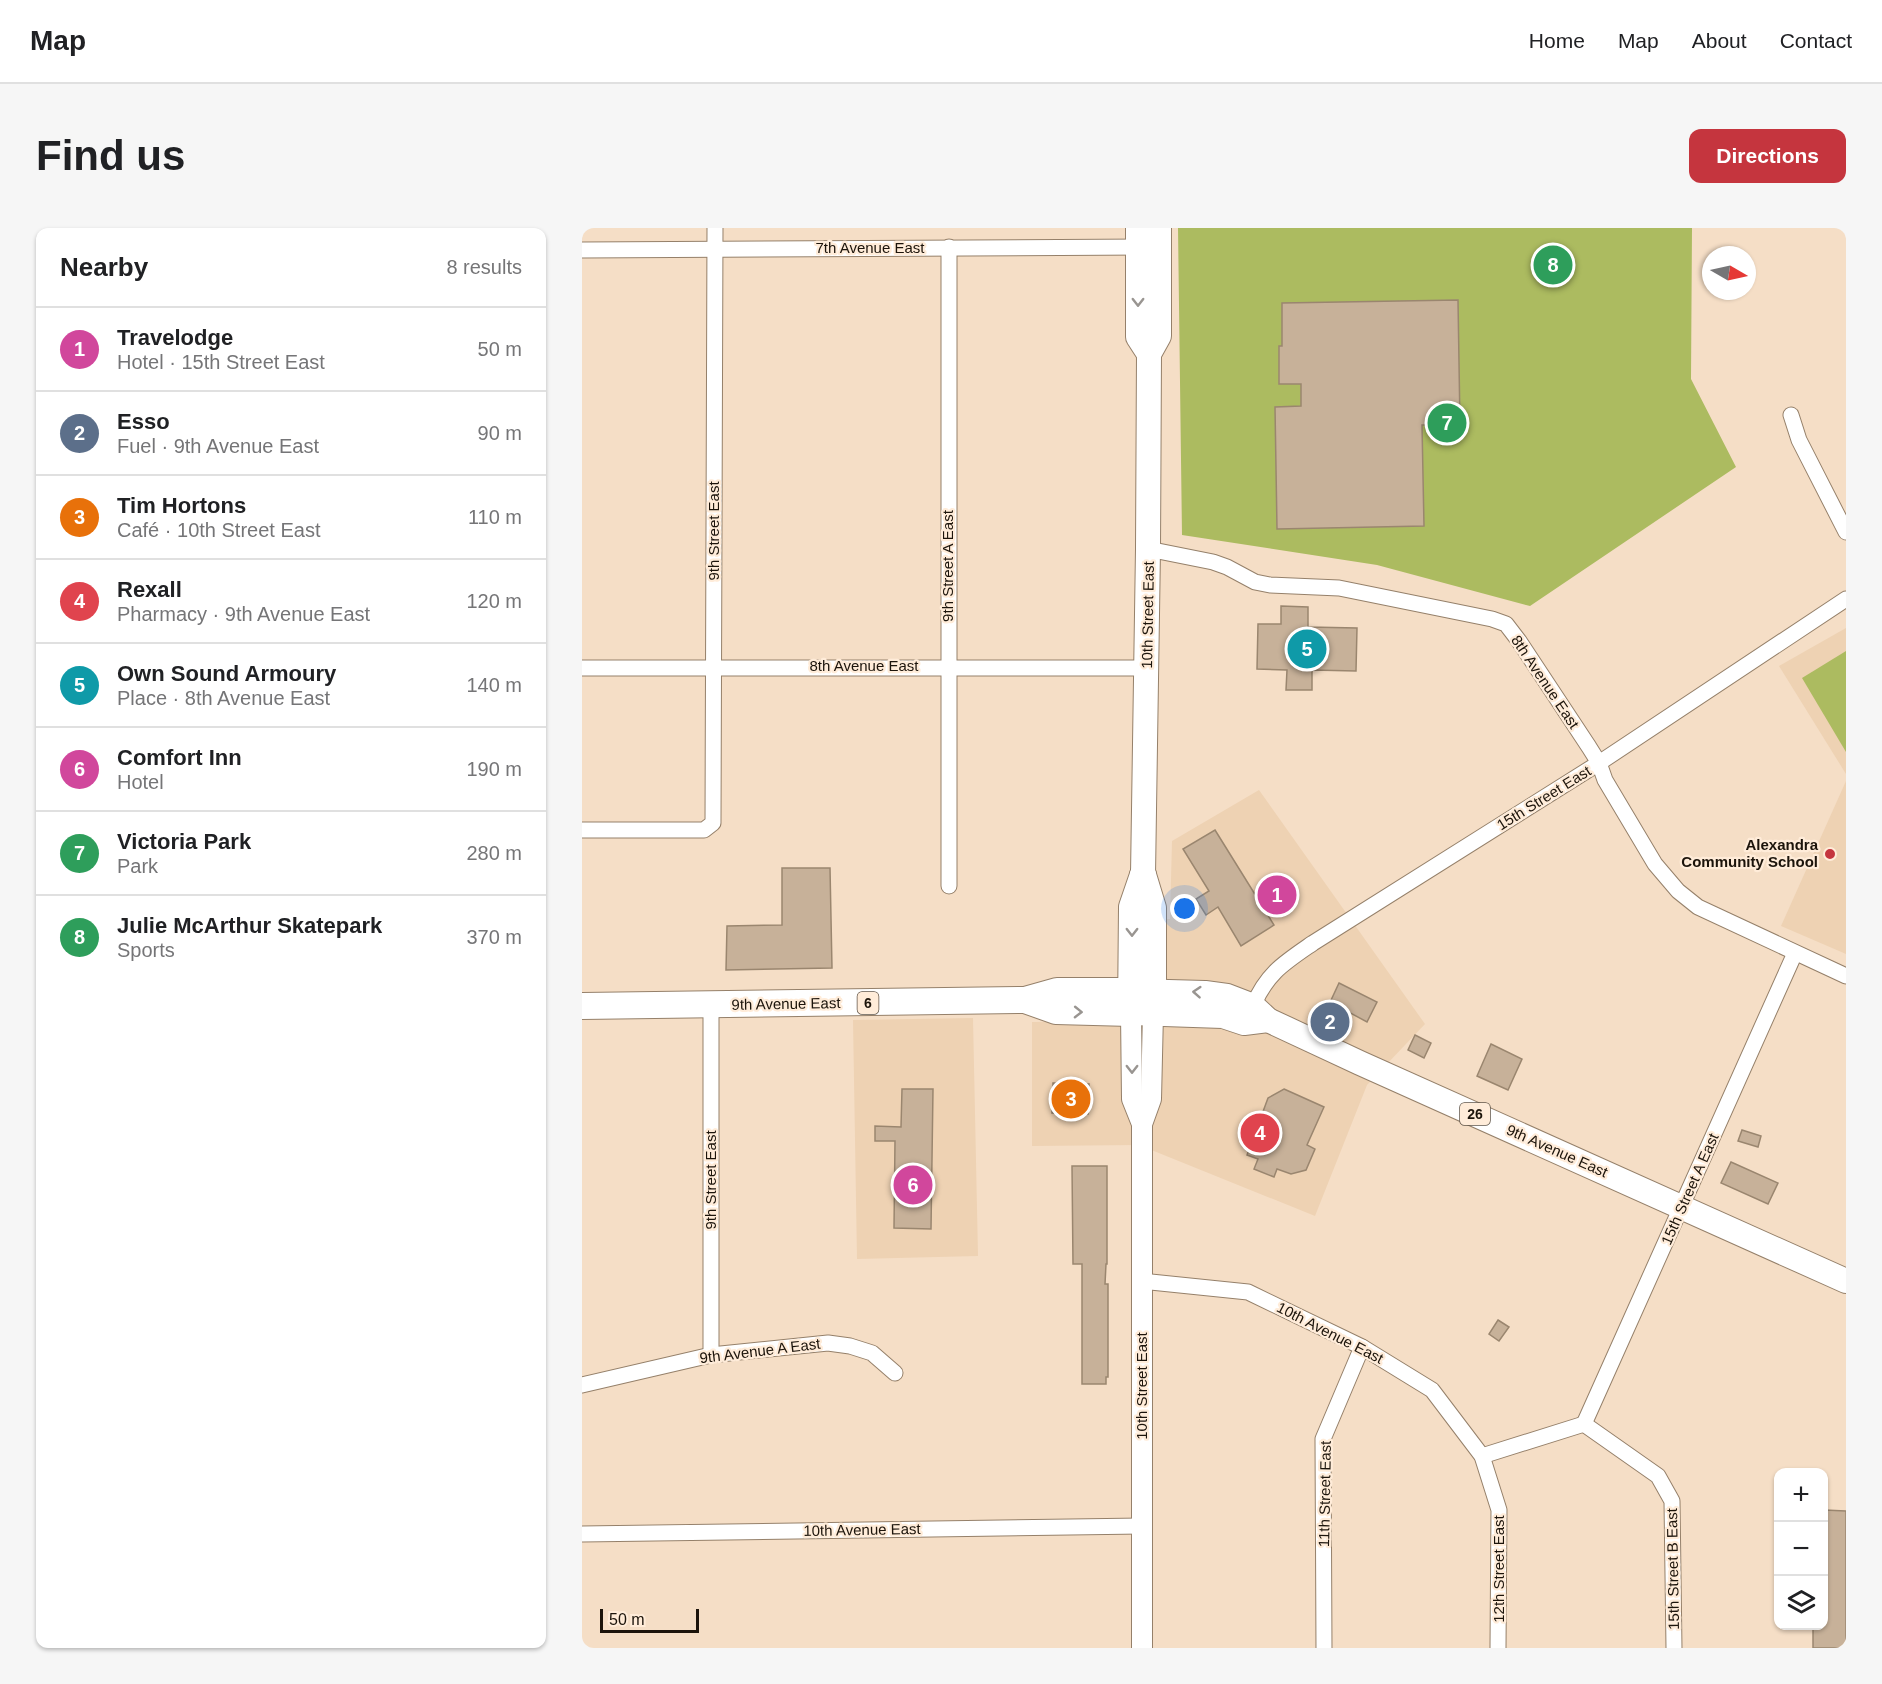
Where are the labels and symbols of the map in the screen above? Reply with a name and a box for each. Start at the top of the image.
street label: 7th Avenue East [816,239,925,256]
pin: 8 [1534,243,1572,288]
north arrow [1702,246,1756,300]
one-way arrow [1132,298,1144,307]
pin: 7 [1428,400,1466,446]
street label: 9th Street East [705,481,722,581]
street label: 9th Street A East [939,509,956,622]
street label: 10th Street East [1138,560,1157,669]
pin: 5 [1288,626,1326,672]
street label: 8th Avenue East [1508,632,1583,732]
street label: 8th Avenue East [810,657,919,674]
street label: 15th Street East [1494,761,1595,833]
place label: Alexandra Community School [1681,836,1819,870]
marker: Alexandra Community School [1823,847,1837,861]
pin: 1 [1258,872,1296,918]
your location [1170,894,1199,923]
one-way arrow [1126,927,1138,936]
one-way arrow [1193,986,1202,999]
road number: 6 [858,992,878,1014]
street label: 9th Avenue East [731,994,841,1013]
pin: 2 [1310,1000,1350,1044]
one-way arrow [1073,1005,1082,1018]
one-way arrow [1126,1065,1138,1074]
pin: 3 [1052,1076,1090,1122]
road number: 26 [1460,1103,1490,1125]
pin: 4 [1240,1110,1280,1156]
street label: 9th Avenue East [1504,1121,1611,1181]
street label: 9th Street East [702,1130,719,1230]
street label: 15th Street A East [1657,1130,1722,1247]
pin: 6 [894,1162,932,1208]
street label: 10th Avenue East [1274,1298,1387,1367]
street label: 10th Street East [1133,1331,1150,1440]
street label: 9th Avenue A East [699,1335,822,1366]
street label: 11th Street East [1315,1440,1334,1547]
street label: 15th Street B East [1663,1507,1682,1630]
street label: 12th Street East [1490,1514,1507,1623]
street label: 10th Avenue East [803,1520,922,1539]
scale bar [600,1606,699,1634]

